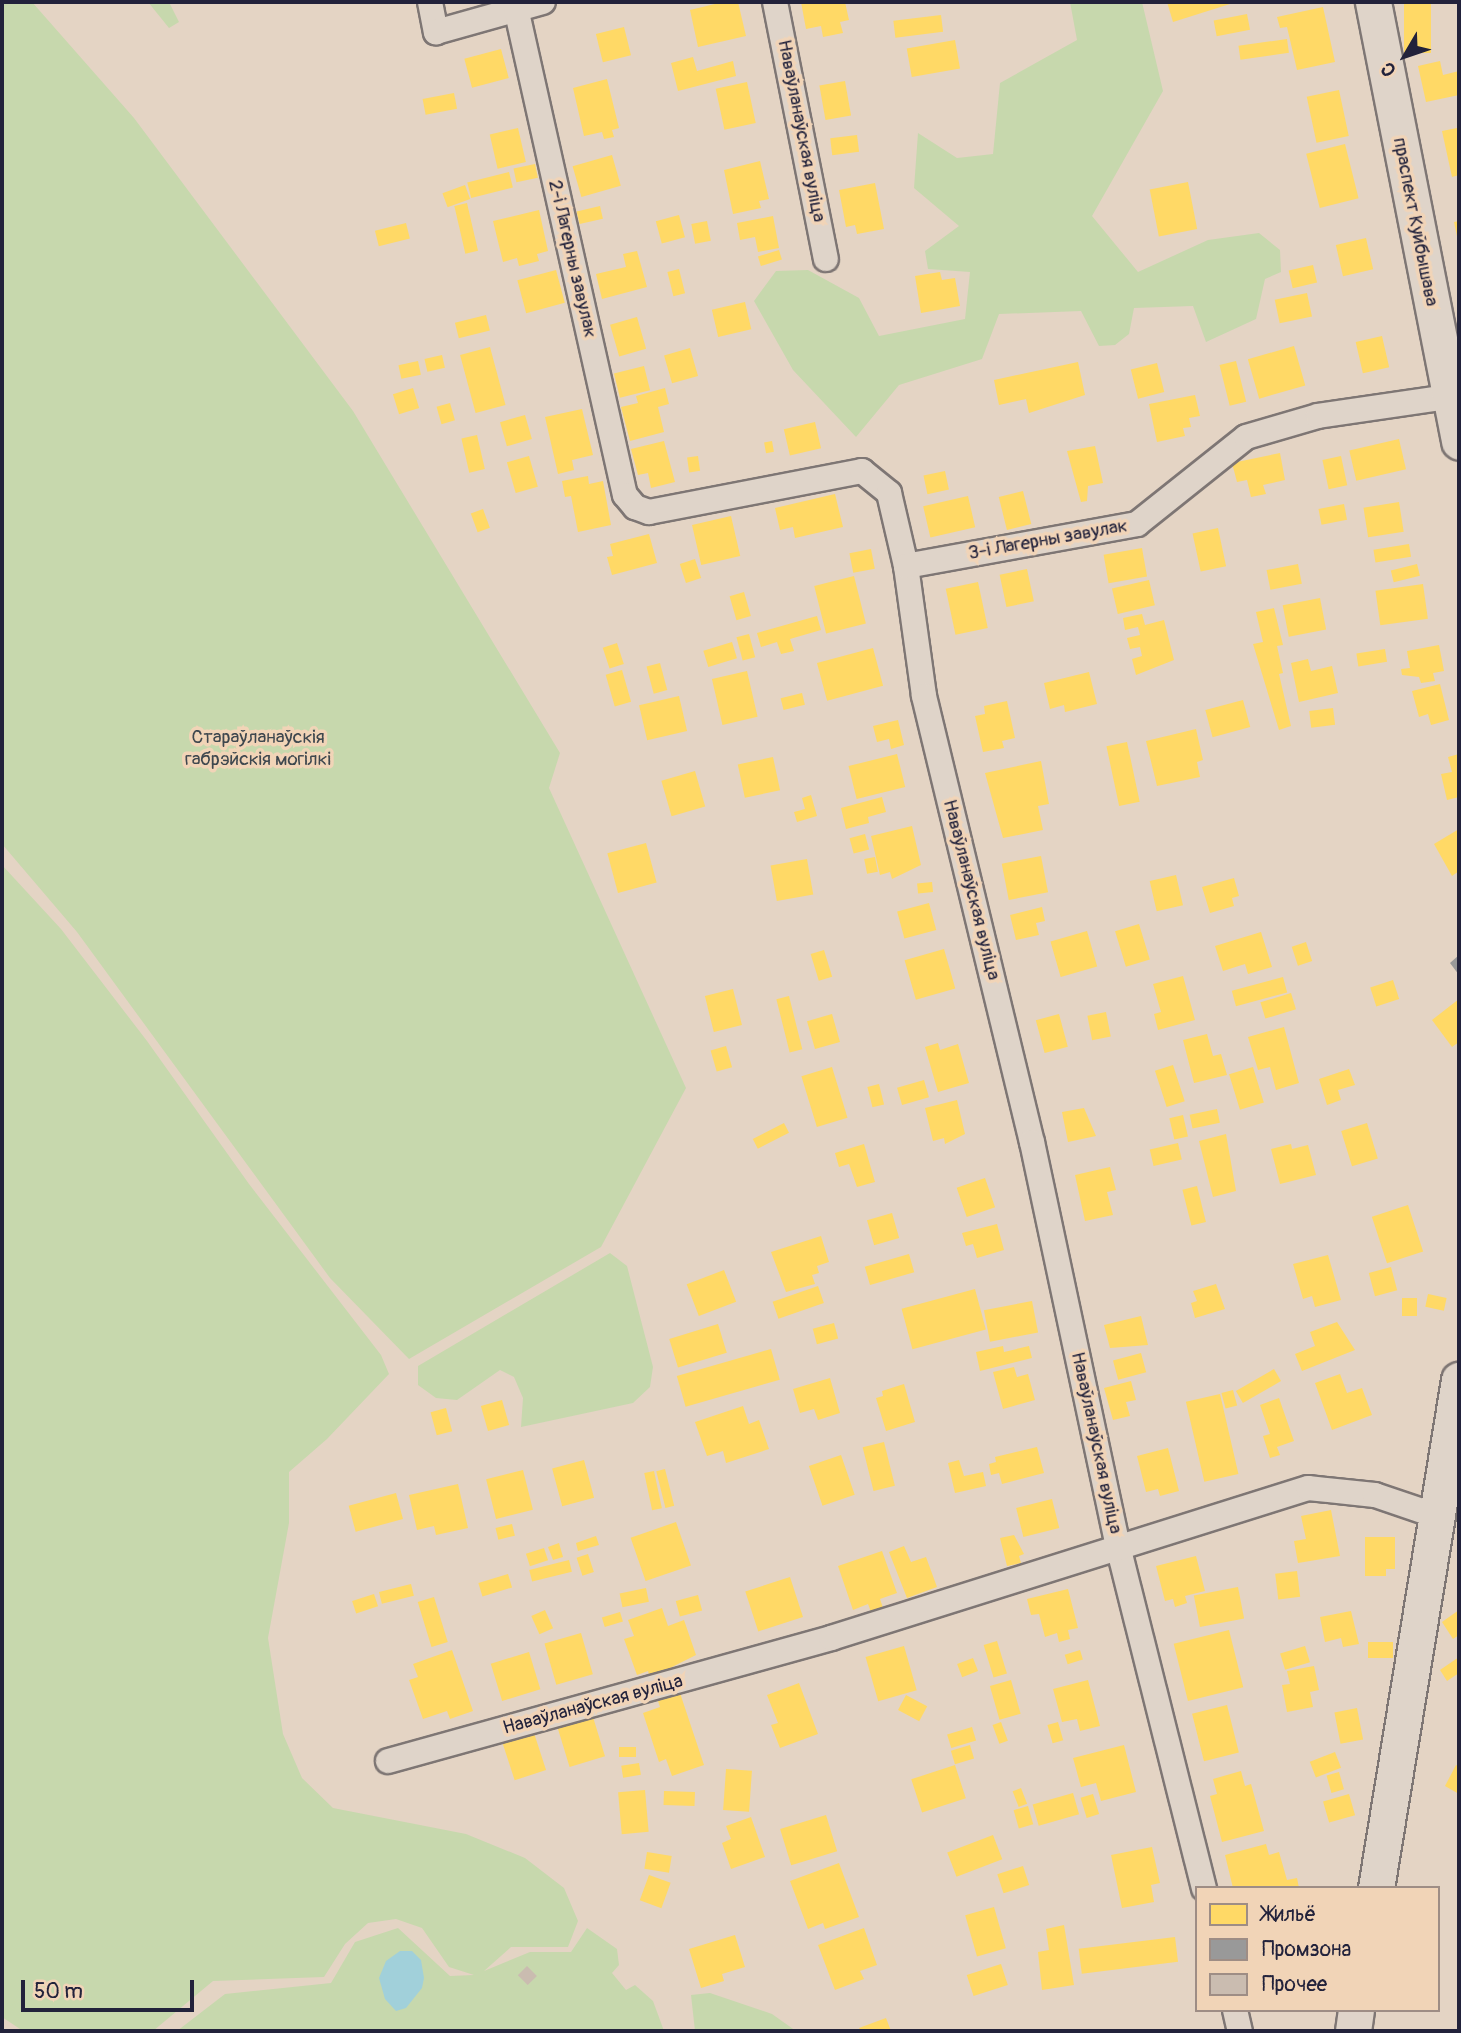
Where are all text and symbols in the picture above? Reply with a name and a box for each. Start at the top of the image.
north arrow [1370,21,1440,91]
street label: Наваўланаўская вуліца [772,38,830,224]
text: С [1376,57,1402,81]
street label: праспект Куйбышава [1387,136,1443,308]
street label: 2-і Лагерны завулак [543,178,601,340]
street label: 3-і Лагерны завулак [967,515,1129,565]
park label: Стараўланаўскія габрэйскія могілкі [185,727,331,771]
street label: Наваўланаўская вуліца [938,797,1004,983]
street label: Наваўланаўская вуліца [1066,1350,1126,1536]
street label: Наваўланаўская вуліца [500,1670,686,1740]
legend [1195,1886,1440,2012]
text: Жильё [1262,1901,1316,1928]
text: Промзона [1262,1936,1351,1963]
scale bar [24,1966,198,2010]
text: Прочее [1262,1971,1327,1998]
text: 50 m [34,1978,83,2005]

